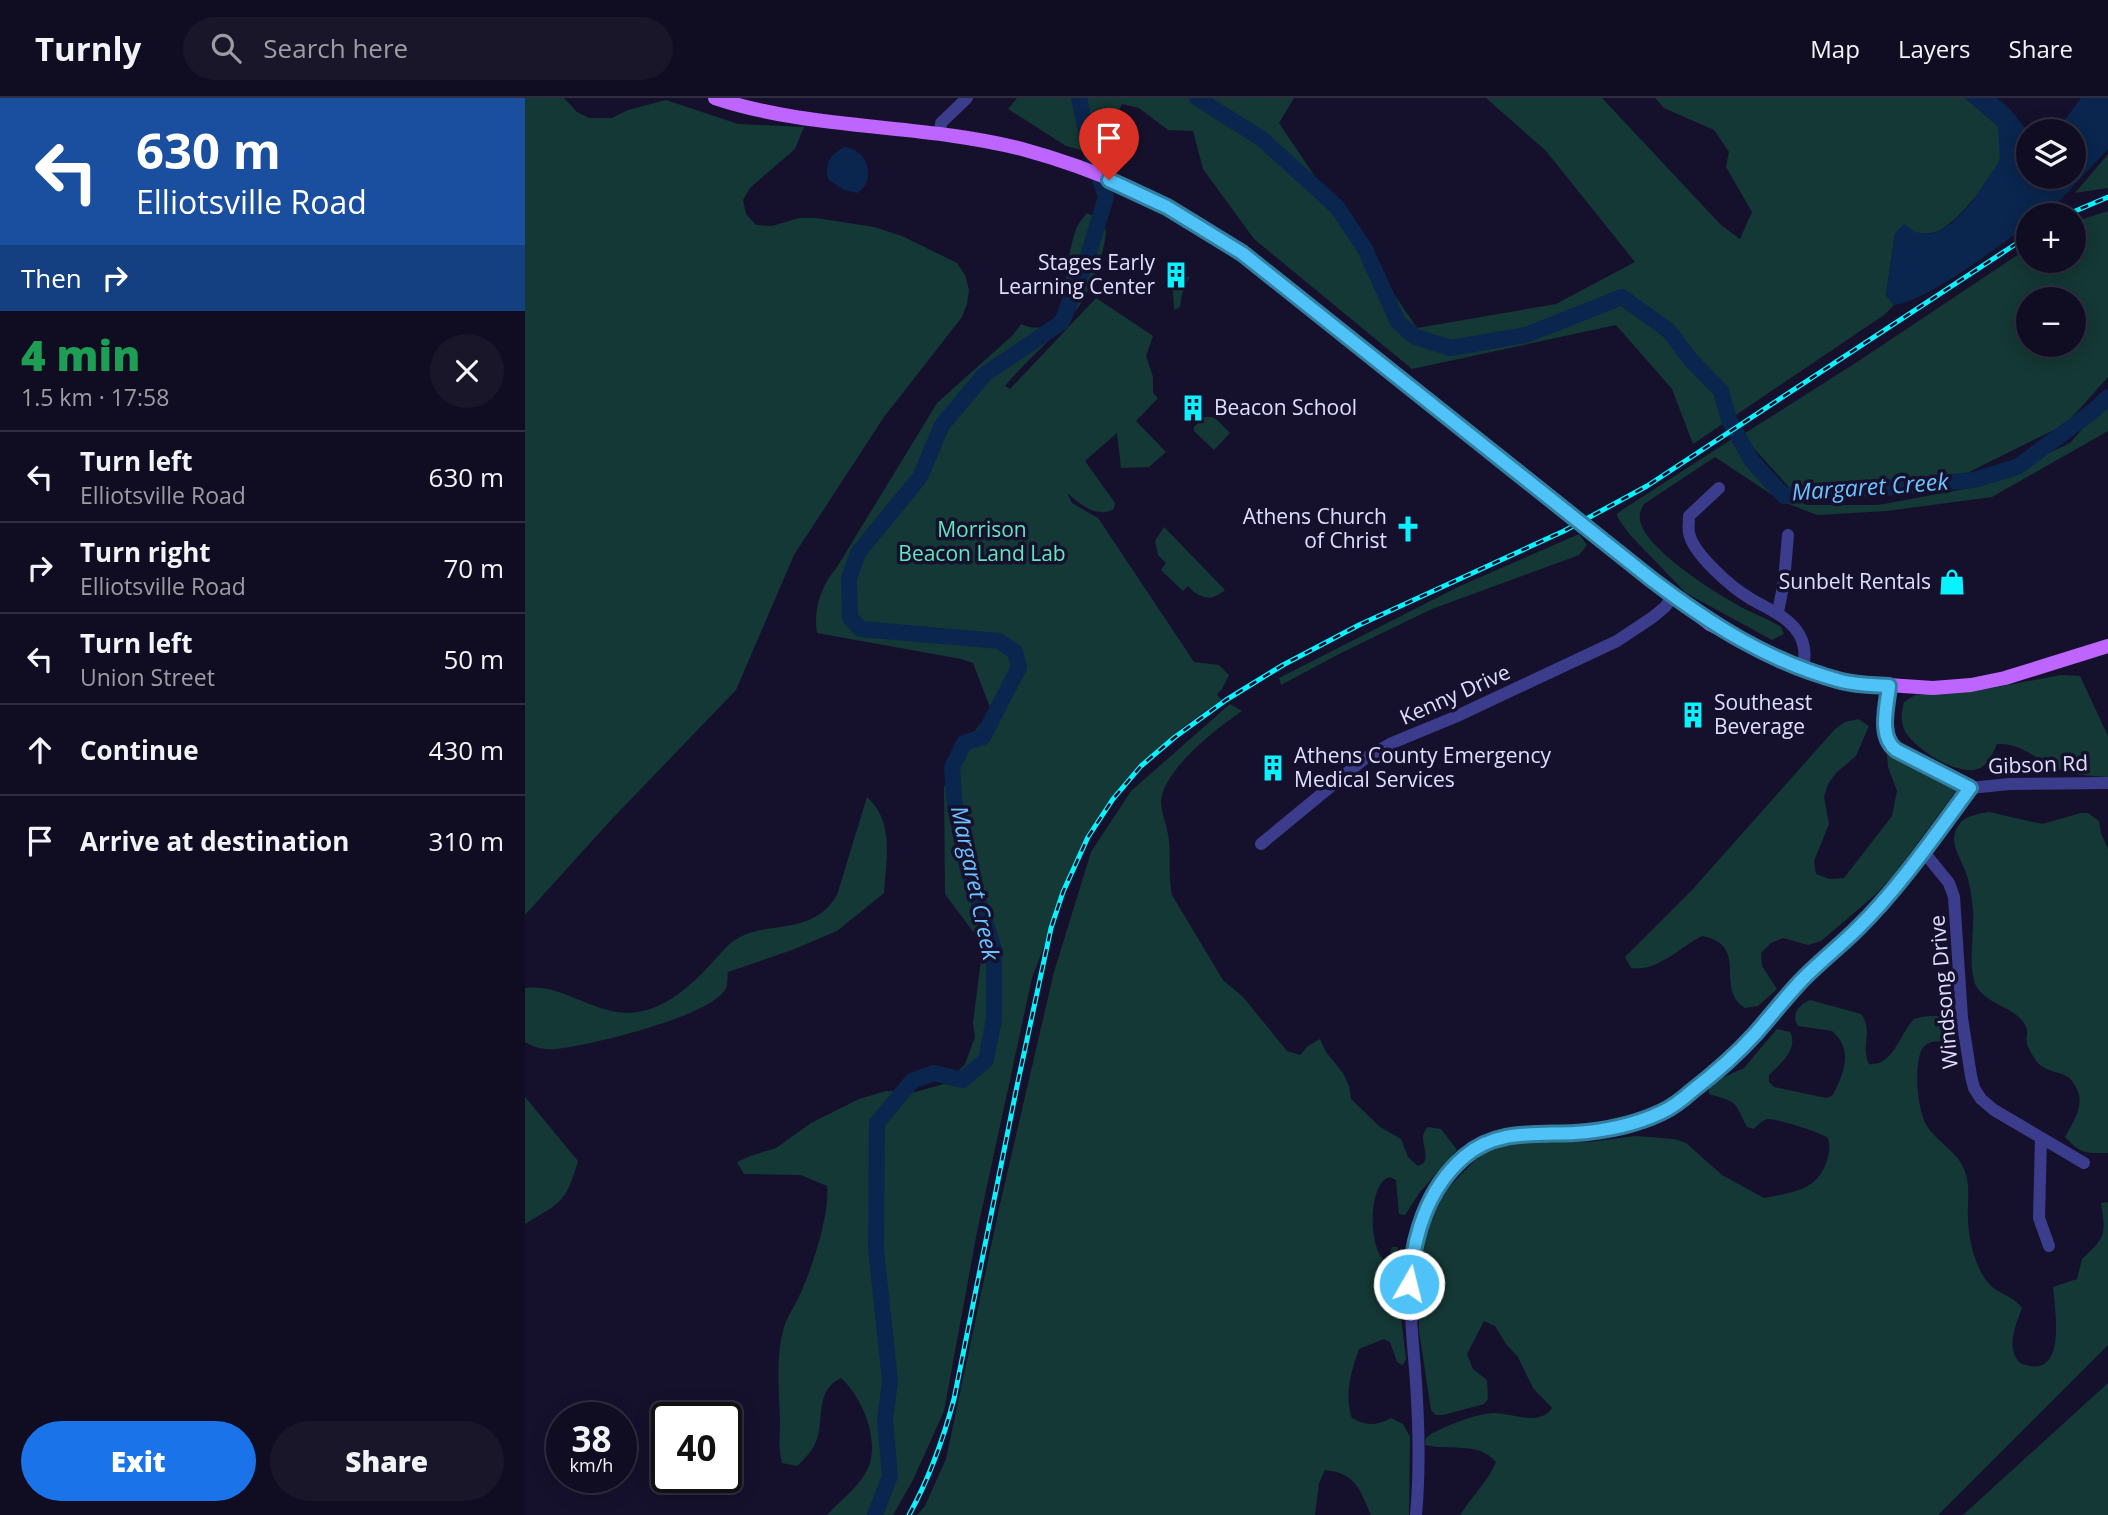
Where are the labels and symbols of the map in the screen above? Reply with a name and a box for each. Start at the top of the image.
pin [1079,108,1139,180]
place label: Stages Early Learning Center [998,248,1155,300]
building icon: Stages Early Learning Center [1161,260,1191,290]
building icon: Beacon School [1178,393,1208,423]
place label: Beacon School [1214,393,1357,421]
water label: Margaret Creek [1790,465,1950,507]
place label: Athens Church of Christ [1243,502,1387,554]
church icon: Athens Church of Christ [1393,514,1423,544]
park label: Morrison Beacon Land Lab [898,515,1066,567]
place label: Sunbelt Rentals [1779,567,1931,595]
shop icon: Sunbelt Rentals [1937,567,1967,597]
street label: Kenny Drive [1395,657,1514,731]
place label: Southeast Beverage [1714,688,1812,740]
building icon: Southeast Beverage [1678,700,1708,730]
place label: Athens County Emergency Medical Services [1294,741,1551,793]
street label: Gibson Rd [1987,748,2089,780]
building icon: Athens County Emergency Medical Services [1258,753,1288,783]
water label: Margaret Creek [944,803,1008,964]
street label: Windsong Drive [1922,914,1964,1070]
position arrow [1372,1247,1446,1321]
speed limit sign: 40 [651,1402,742,1493]

